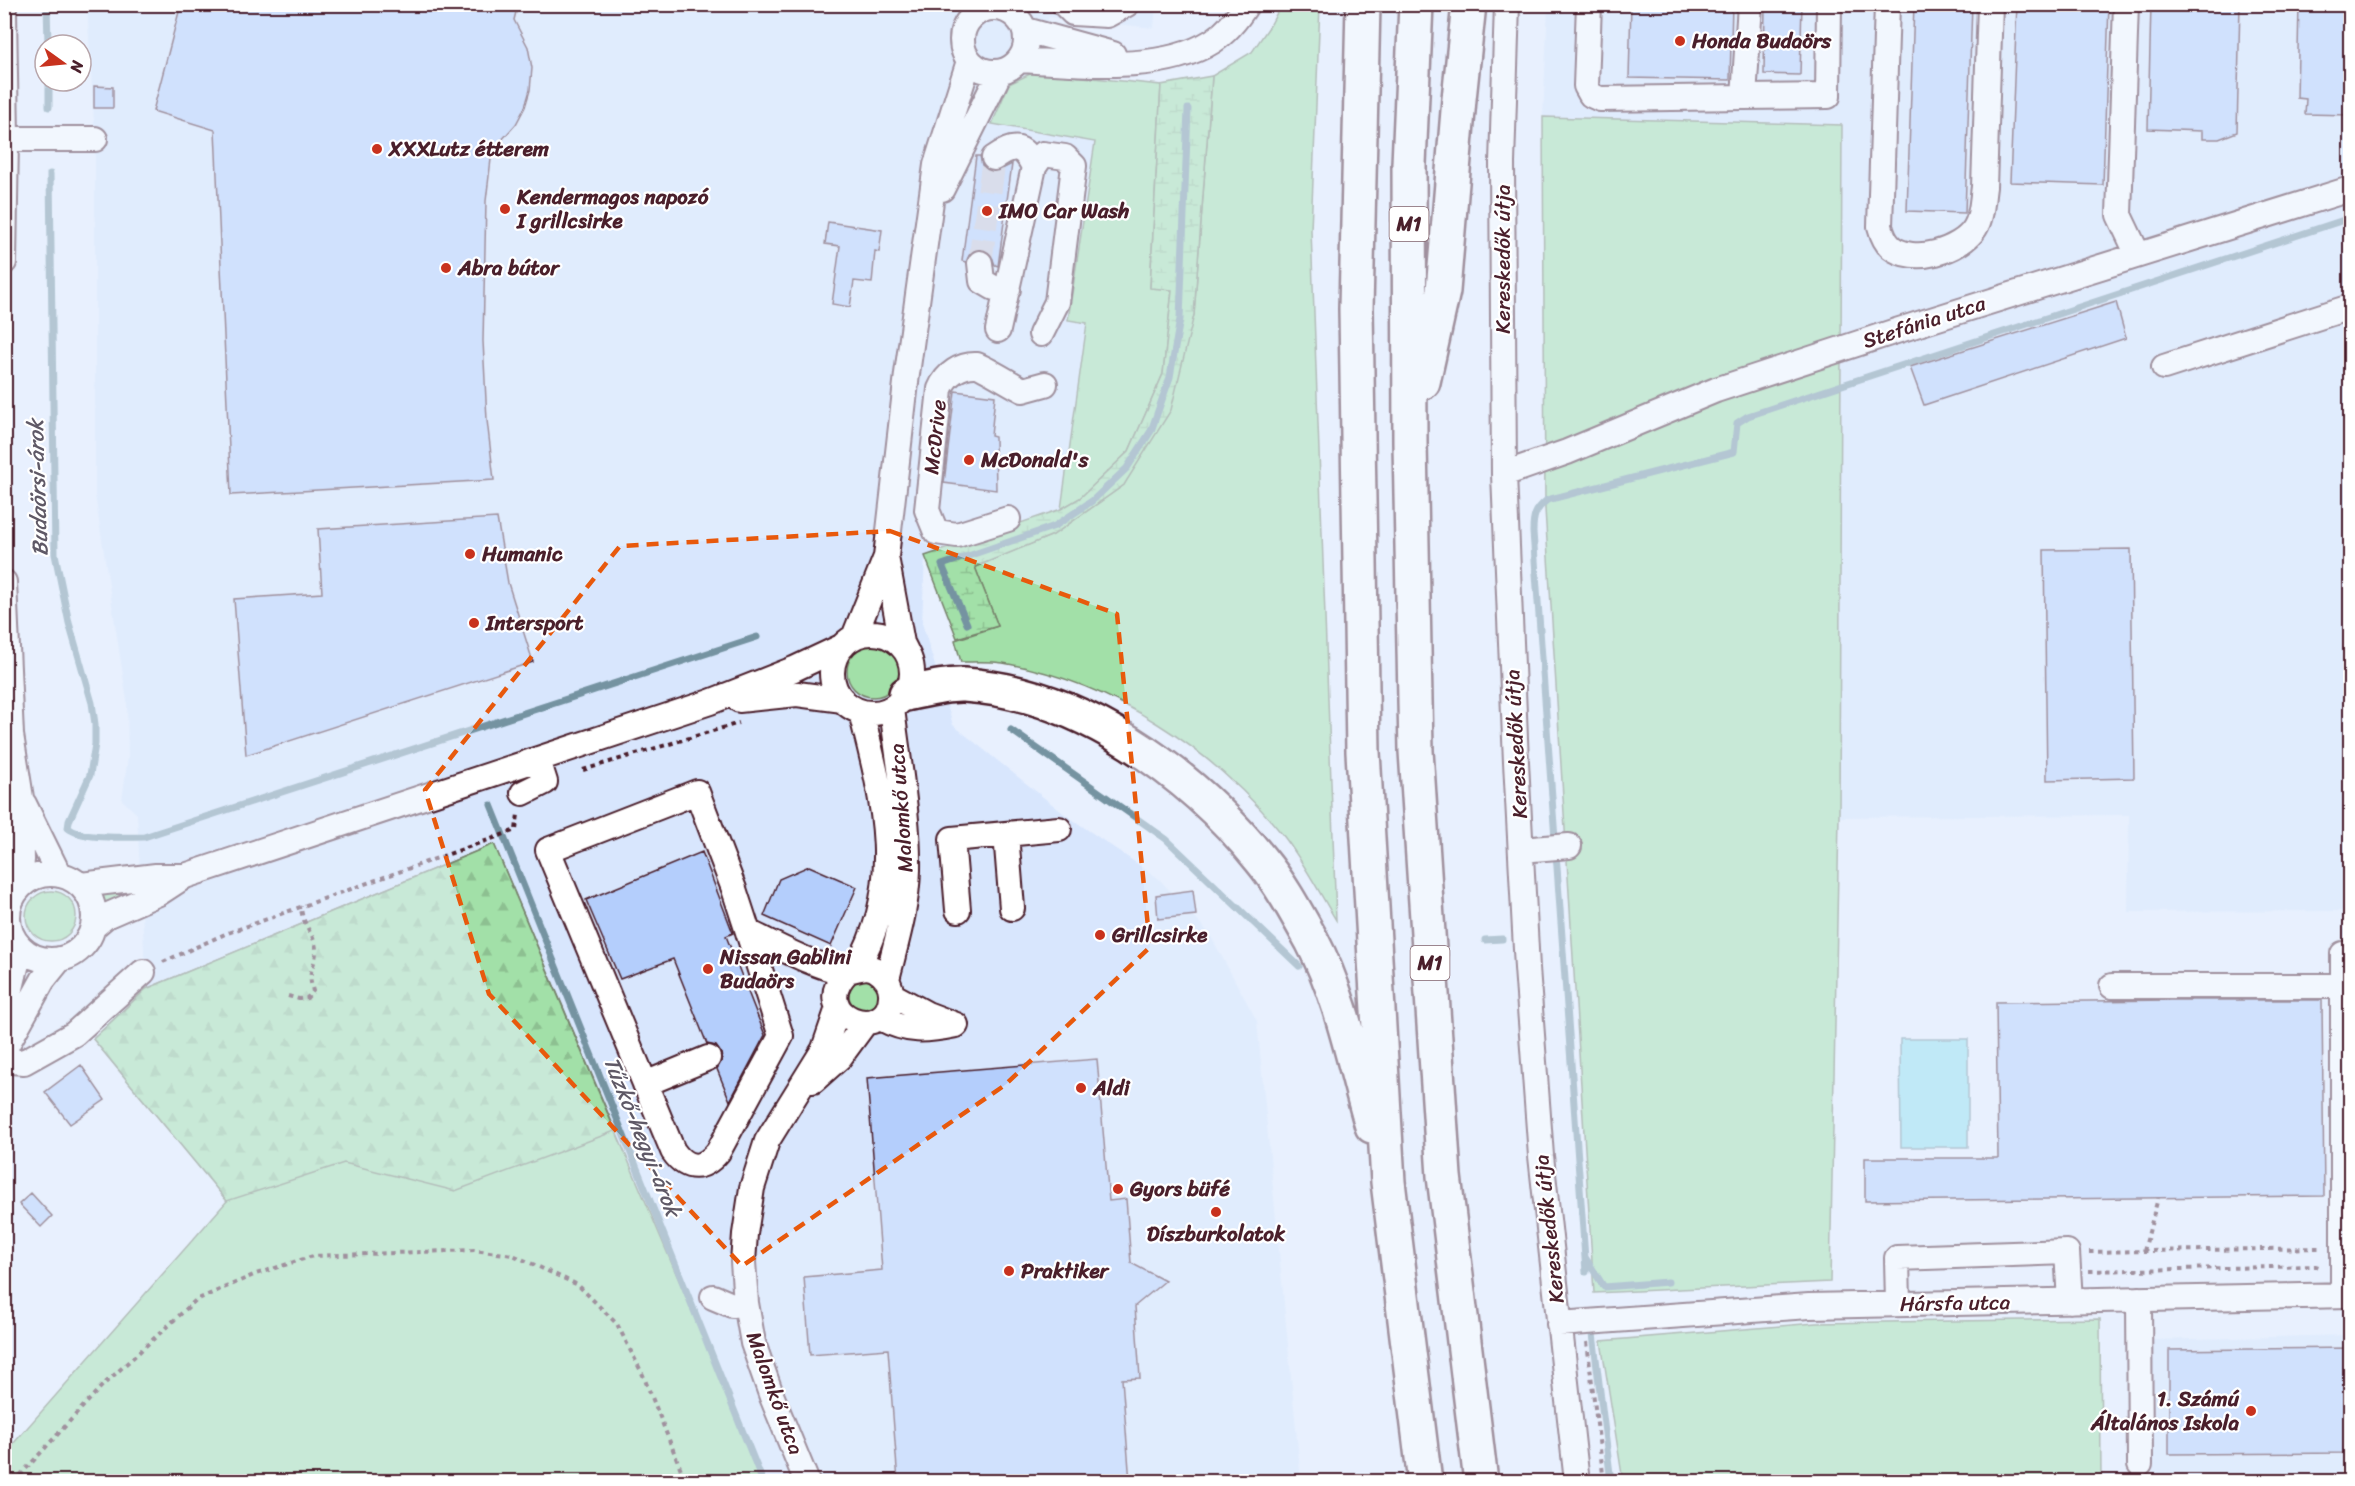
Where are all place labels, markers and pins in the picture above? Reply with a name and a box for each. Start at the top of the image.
place label: Honda Budaörs [1691,22,1832,60]
marker: Honda Budaörs [1673,34,1687,48]
place label: XXXLutz étterem [387,130,550,168]
marker: XXXLutz étterem [370,142,384,156]
place label: Kendermagos napozó I grillcsirke [516,178,710,240]
place label: IMO Car Wash [998,192,1129,230]
marker: Kendermagos napozó I grillcsirke [498,202,512,216]
marker: IMO Car Wash [980,204,994,218]
place label: Abra bútor [457,249,561,287]
marker: Abra bútor [439,261,453,275]
place label: McDonald's [980,441,1089,479]
marker: McDonald's [962,453,976,467]
place label: Humanic [481,535,563,573]
marker: Humanic [463,547,477,561]
place label: Intersport [485,604,584,642]
marker: Intersport [467,616,481,630]
place label: Grillcsirke [1111,916,1208,954]
marker: Grillcsirke [1093,928,1107,942]
place label: Nissan Gablini Budaörs [719,938,852,1000]
marker: Nissan Gablini Budaörs [701,962,715,976]
place label: Aldi [1092,1069,1131,1107]
marker: Aldi [1074,1081,1088,1095]
place label: Gyors büfé [1129,1170,1230,1208]
marker: Gyors büfé [1111,1182,1125,1196]
marker: Díszburkolatok [1209,1205,1223,1219]
place label: Díszburkolatok [1147,1215,1286,1253]
place label: Praktiker [1021,1252,1111,1290]
marker: Praktiker [1002,1264,1016,1278]
place label: 1. Számú Általános Iskola [2090,1380,2240,1442]
marker: 1. Számú Általános Iskola [2244,1404,2258,1418]

